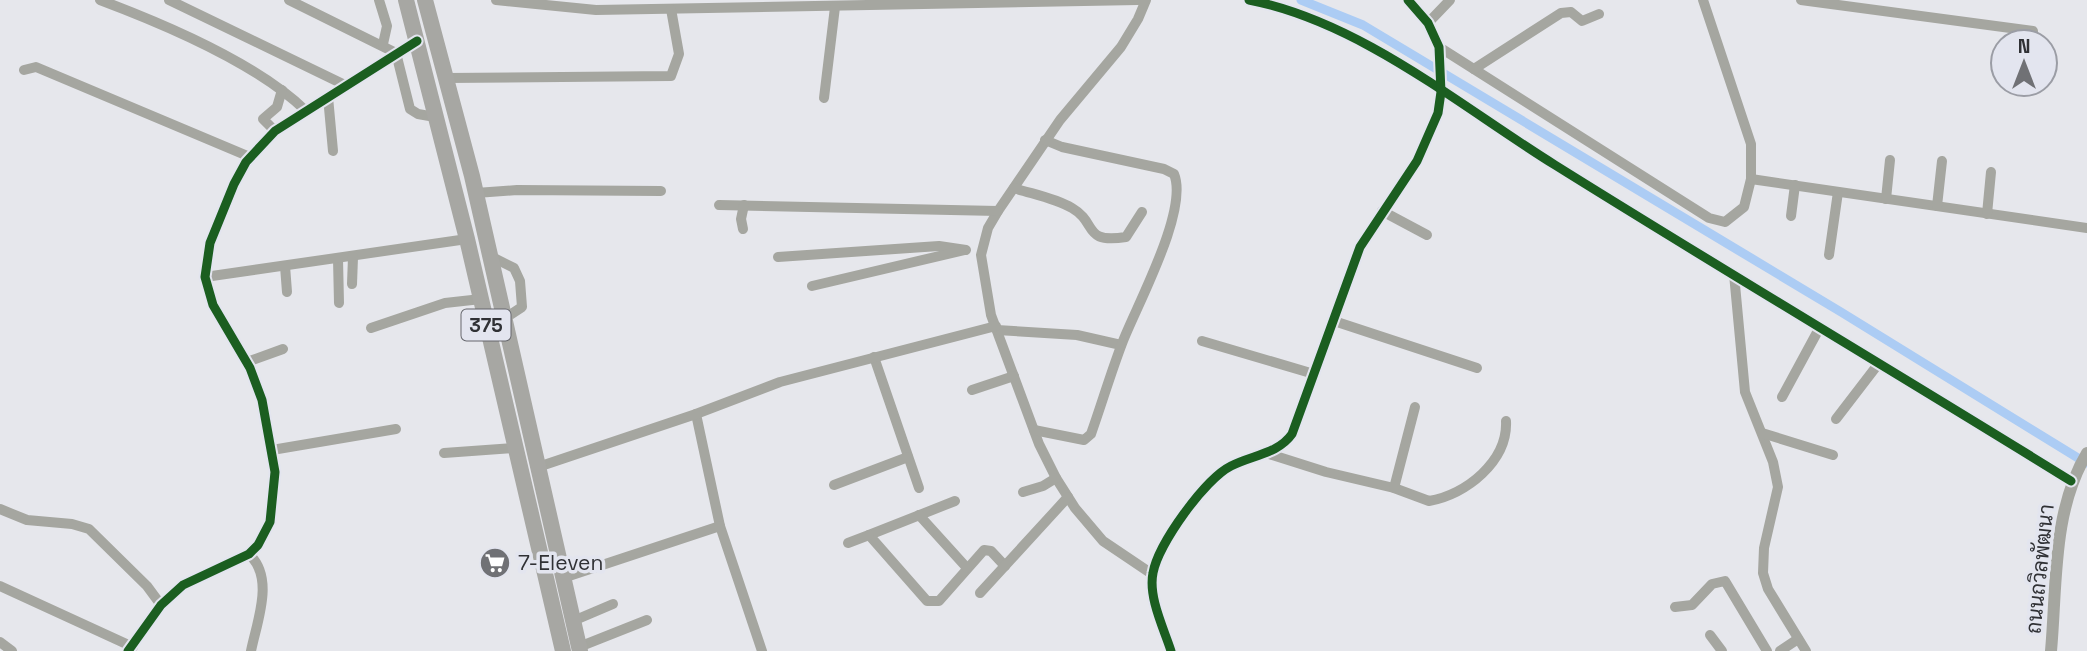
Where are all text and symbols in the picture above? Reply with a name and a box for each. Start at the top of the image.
north arrow [1989,28,2059,98]
text: N [2018,34,2030,59]
road number: 375 [462,310,510,340]
street label: ถนนถวิลพัฒนา [2019,503,2060,635]
supermarket icon: 7-Eleven [478,546,512,580]
place label: 7-Eleven [518,549,603,576]

